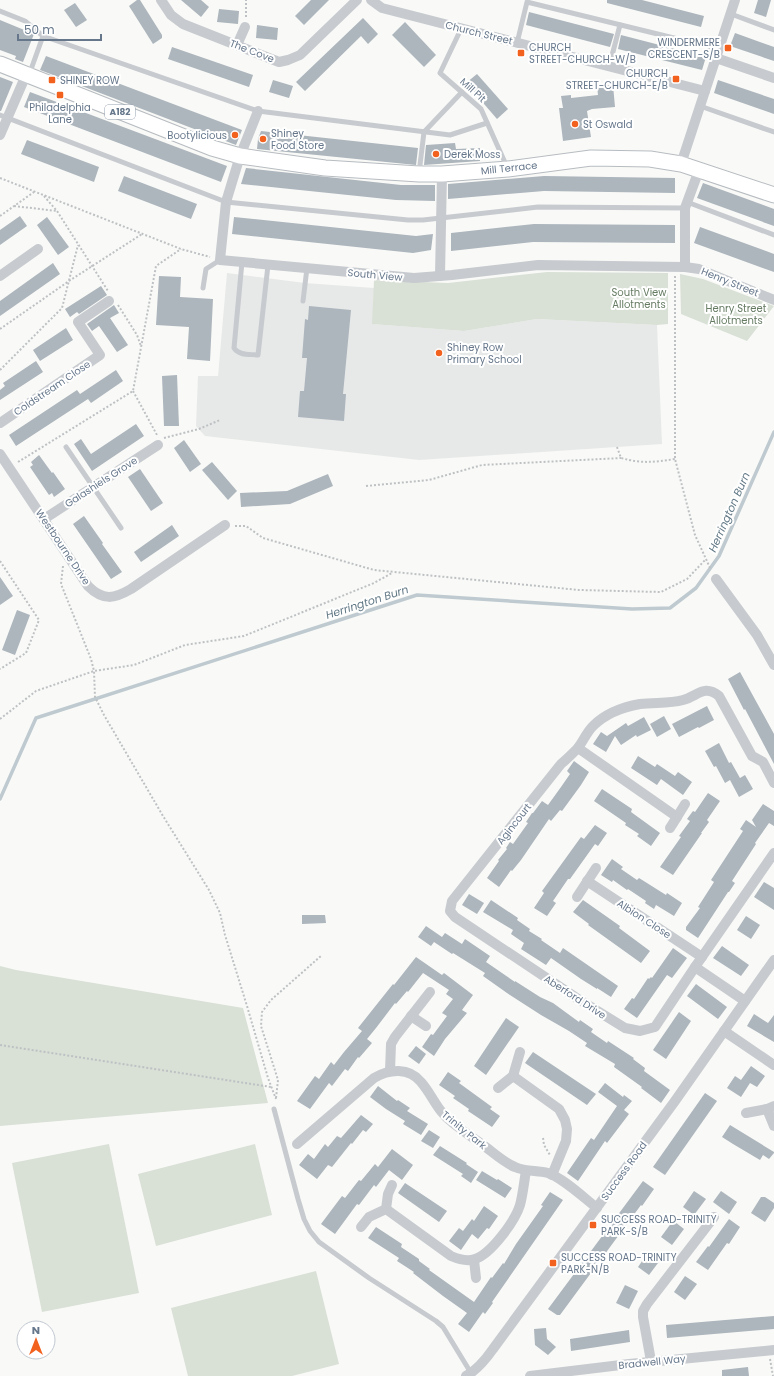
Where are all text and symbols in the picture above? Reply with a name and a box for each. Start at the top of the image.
scale bar [18,16,101,42]
street label: Church Street [444,17,514,49]
text: 50 m [24,21,55,38]
place label: WINDERMERE CRESCENT-S/B [648,35,720,62]
street label: The Cove [228,36,276,66]
place label: CHURCH STREET-CHURCH-W/B [529,40,636,67]
marker: WINDERMERE CRESCENT-S/B [723,43,733,53]
marker: CHURCH STREET-CHURCH-W/B [516,48,526,58]
place label: CHURCH STREET-CHURCH-E/B [566,66,668,93]
place label: SHINEY ROW [60,73,120,88]
street label: Mill Pit [457,74,490,106]
marker: CHURCH STREET-CHURCH-E/B [671,74,681,84]
marker: SHINEY ROW [47,75,57,85]
marker: Philadelphia Lane [55,90,65,100]
place label: Philadelphia Lane [29,100,91,127]
road number: A182 [105,105,135,119]
place label: St Oswald [583,117,632,132]
marker: St Oswald [570,119,580,129]
place label: Shiney Food Store [271,126,324,153]
place label: Bootylicious [167,128,227,143]
marker: Bootylicious [230,130,240,140]
marker: Shiney Food Store [258,134,268,144]
place label: Derek Moss [444,147,500,162]
marker: Derek Moss [431,149,441,159]
street label: Mill Terrace [480,158,538,178]
street label: Henry Street [699,264,761,300]
street label: South View [347,265,404,285]
park label: South View Allotments [612,285,667,312]
park label: Henry Street Allotments [706,301,767,328]
place label: Shiney Row Primary School [447,340,522,367]
marker: Shiney Row Primary School [434,348,444,358]
street label: Coldstream Close [11,357,93,419]
street label: Galashiels Grove [62,453,140,511]
water label: Herrington Burn [704,469,754,555]
street label: Westbourne Drive [32,506,94,588]
water label: Herrington Burn [324,581,410,623]
street label: Agincourt [493,800,535,848]
street label: Albion Close [614,896,674,942]
street label: Aberford Drive [541,971,609,1023]
street label: Trinity Park [438,1107,490,1153]
street label: Success Road [597,1138,651,1204]
place label: SUCCESS ROAD-TRINITY PARK-S/B [601,1212,717,1239]
marker: SUCCESS ROAD-TRINITY PARK-S/B [588,1220,598,1230]
place label: SUCCESS ROAD-TRINITY PARK-N/B [561,1250,677,1277]
marker: SUCCESS ROAD-TRINITY PARK-N/B [548,1258,558,1268]
north arrow [16,1320,56,1360]
text: N [32,1322,40,1338]
street label: Bradwell Way [618,1351,687,1373]

